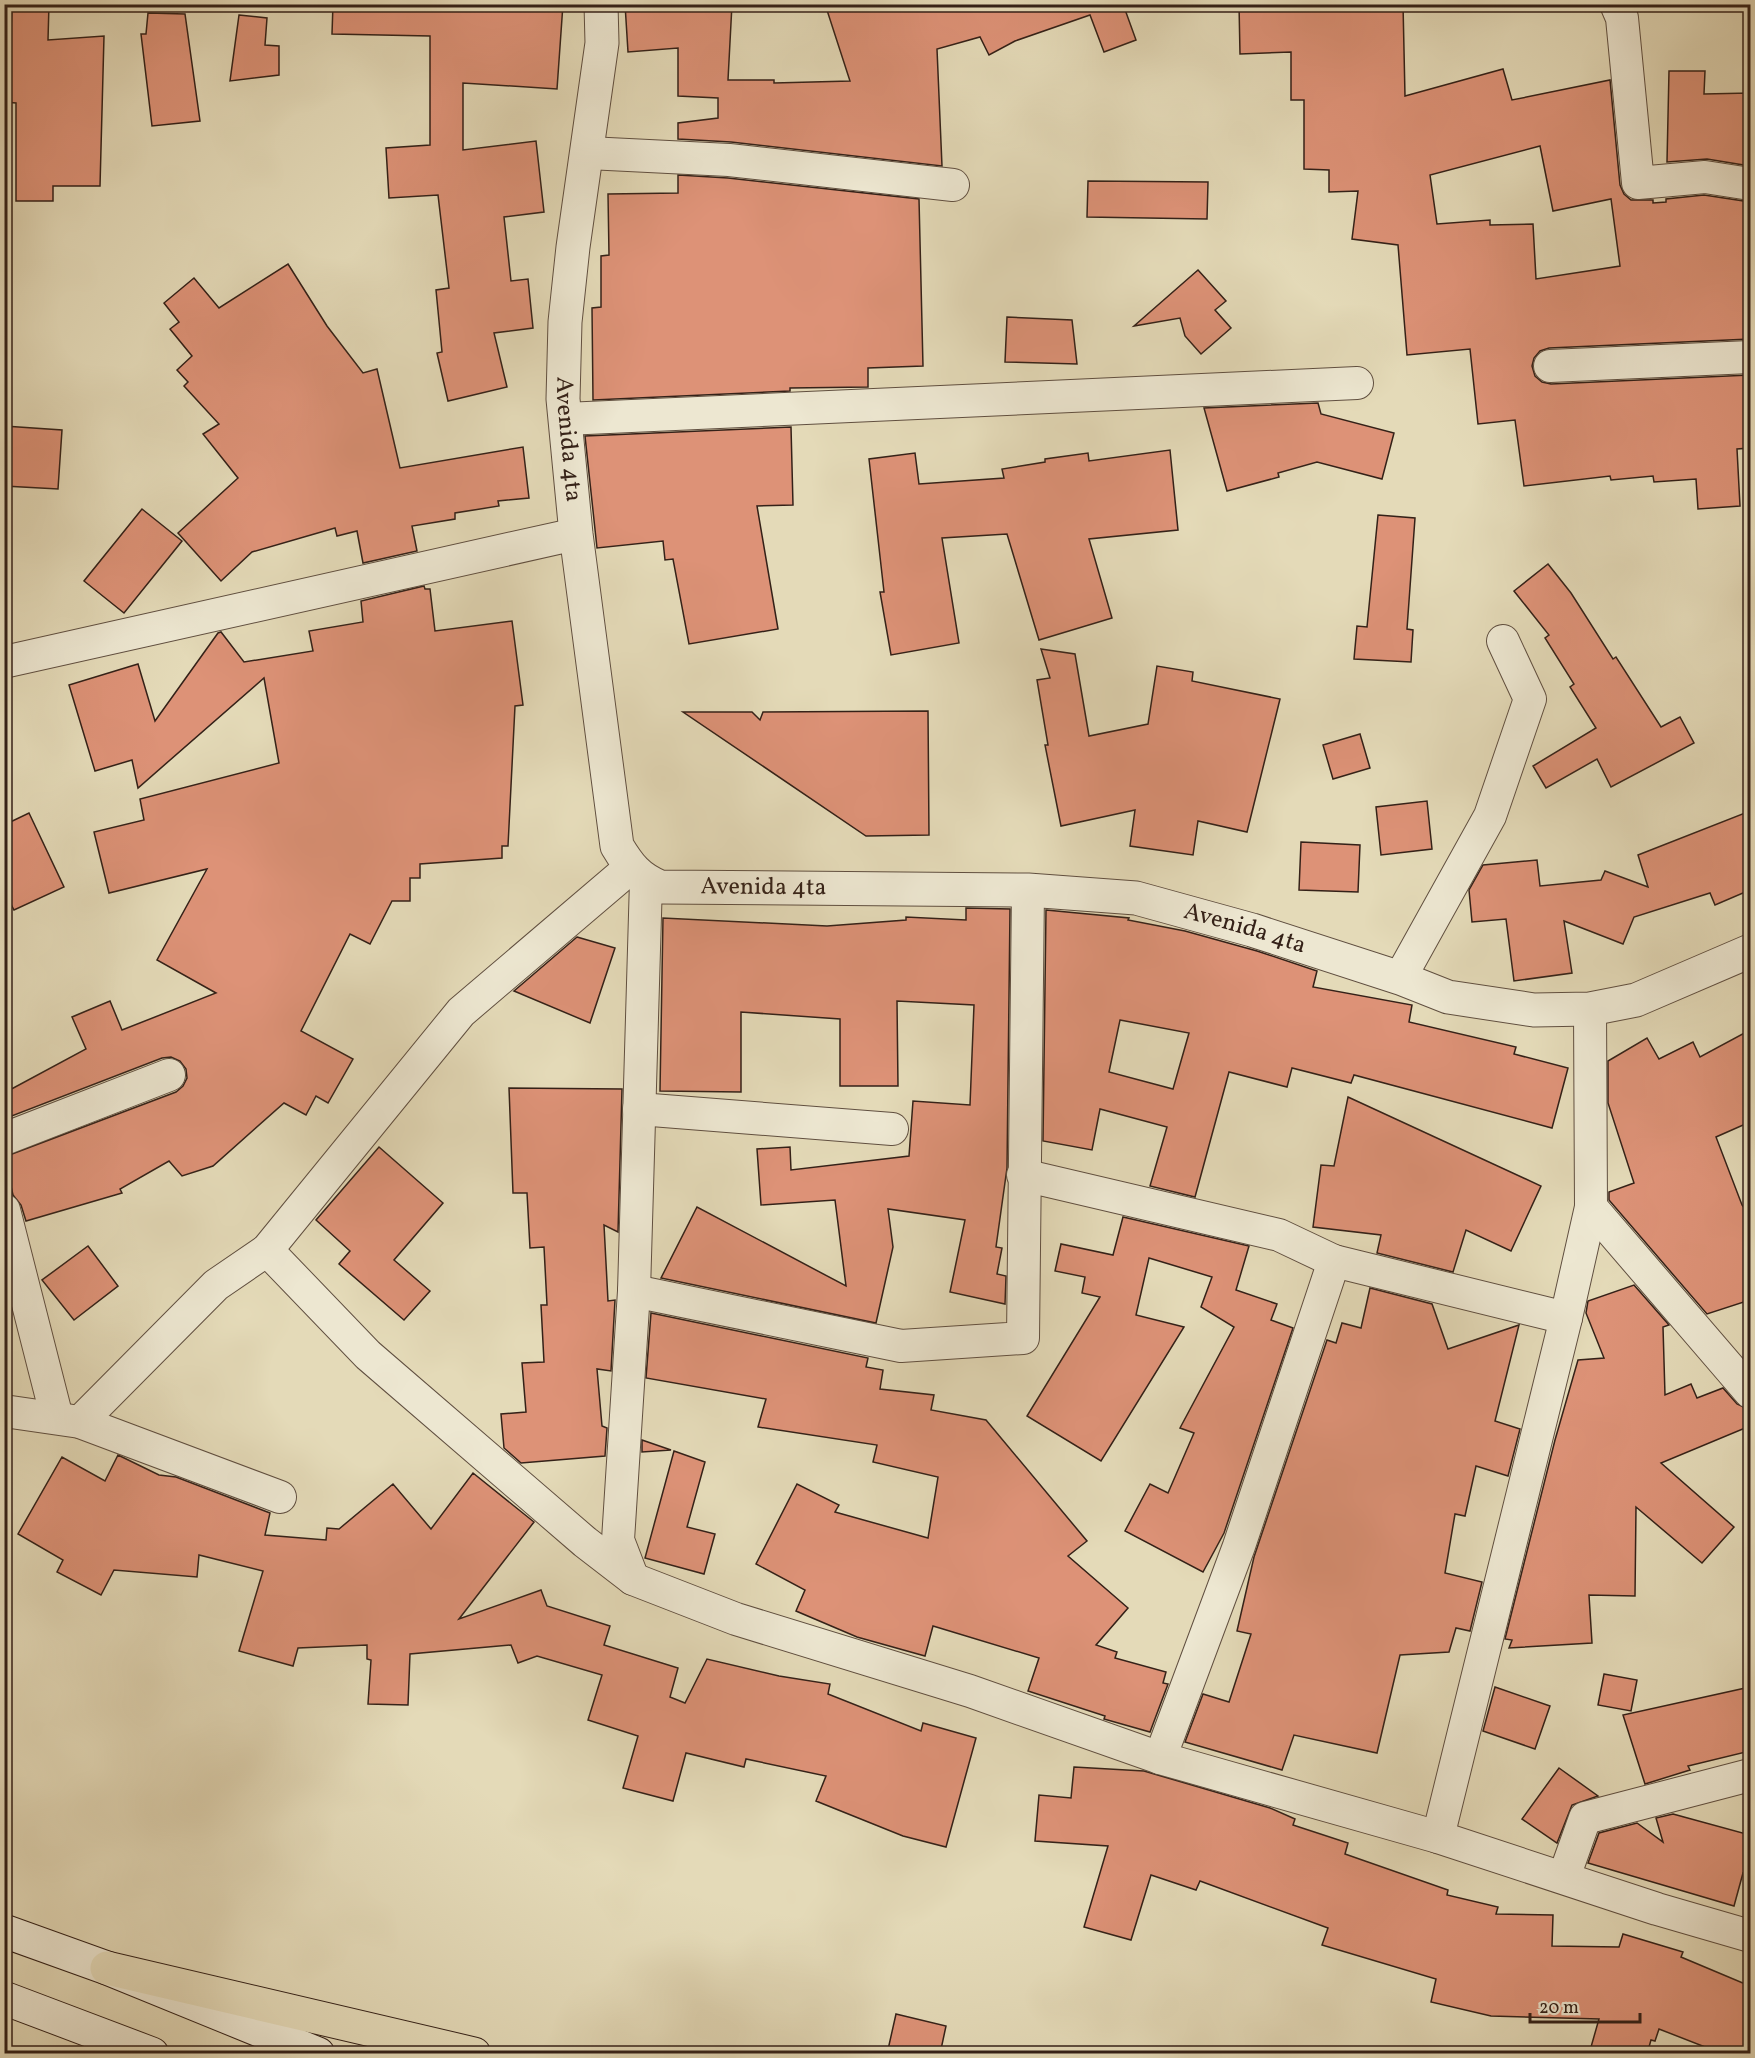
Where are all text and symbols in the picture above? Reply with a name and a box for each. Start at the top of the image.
street label: Avenida 4ta [546,376,590,504]
street label: Avenida 4ta [700,870,827,905]
street label: Avenida 4ta [1180,895,1310,963]
scale bar [1530,1986,1640,2024]
text: 20 m [1539,1996,1579,2021]

